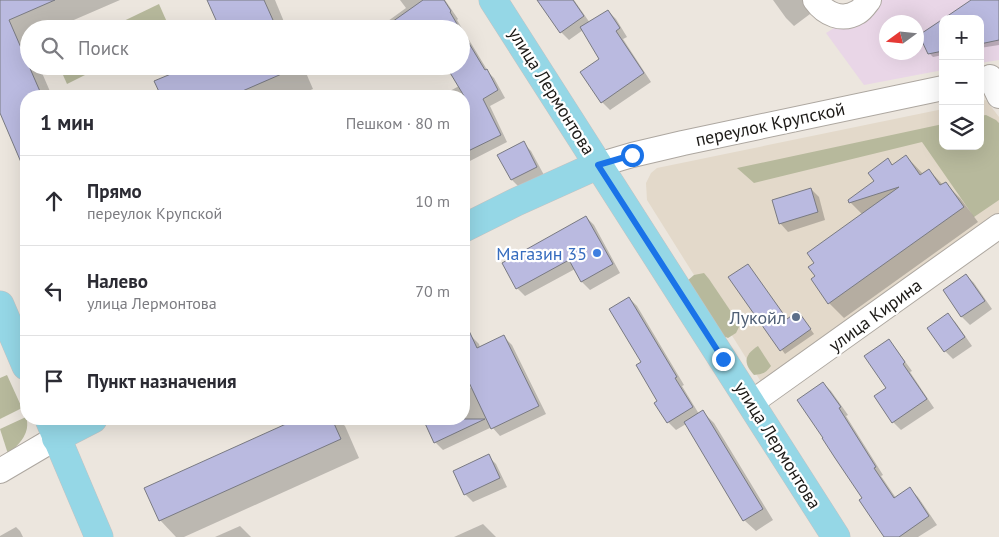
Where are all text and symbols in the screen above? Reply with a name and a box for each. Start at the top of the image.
north arrow [879,15,924,60]
map controls [939,15,984,150]
button: + [939,15,984,60]
search box [20,20,470,75]
street label: улица Лермонтова [504,23,600,159]
icon: search [38,34,66,62]
text: Поиск [78,36,129,60]
button: − [939,60,984,105]
street label: переулок Крупской [693,97,847,151]
button: layers [939,105,984,150]
text: 1 мин [40,109,94,136]
text: Пешком · 80 m [346,113,450,133]
route start [621,144,644,167]
text: Прямо [87,179,142,203]
icon: ahead [40,187,68,215]
text: 10 m [415,191,450,211]
text: переулок Крупской [87,203,222,223]
place label: Магазин 35 [496,242,587,265]
marker: Магазин 35 [591,247,603,259]
text: Налево [87,269,148,293]
street label: улица Кирина [824,273,926,357]
icon: left [40,277,68,305]
text: 70 m [415,281,450,301]
text: улица Лермонтова [87,293,217,313]
place label: Лукойл [728,306,786,329]
marker: Лукойл [790,311,802,323]
route end [712,348,735,371]
icon: arrive [40,367,68,395]
text: Пункт назначения [87,369,237,393]
street label: улица Лермонтова [730,377,826,513]

